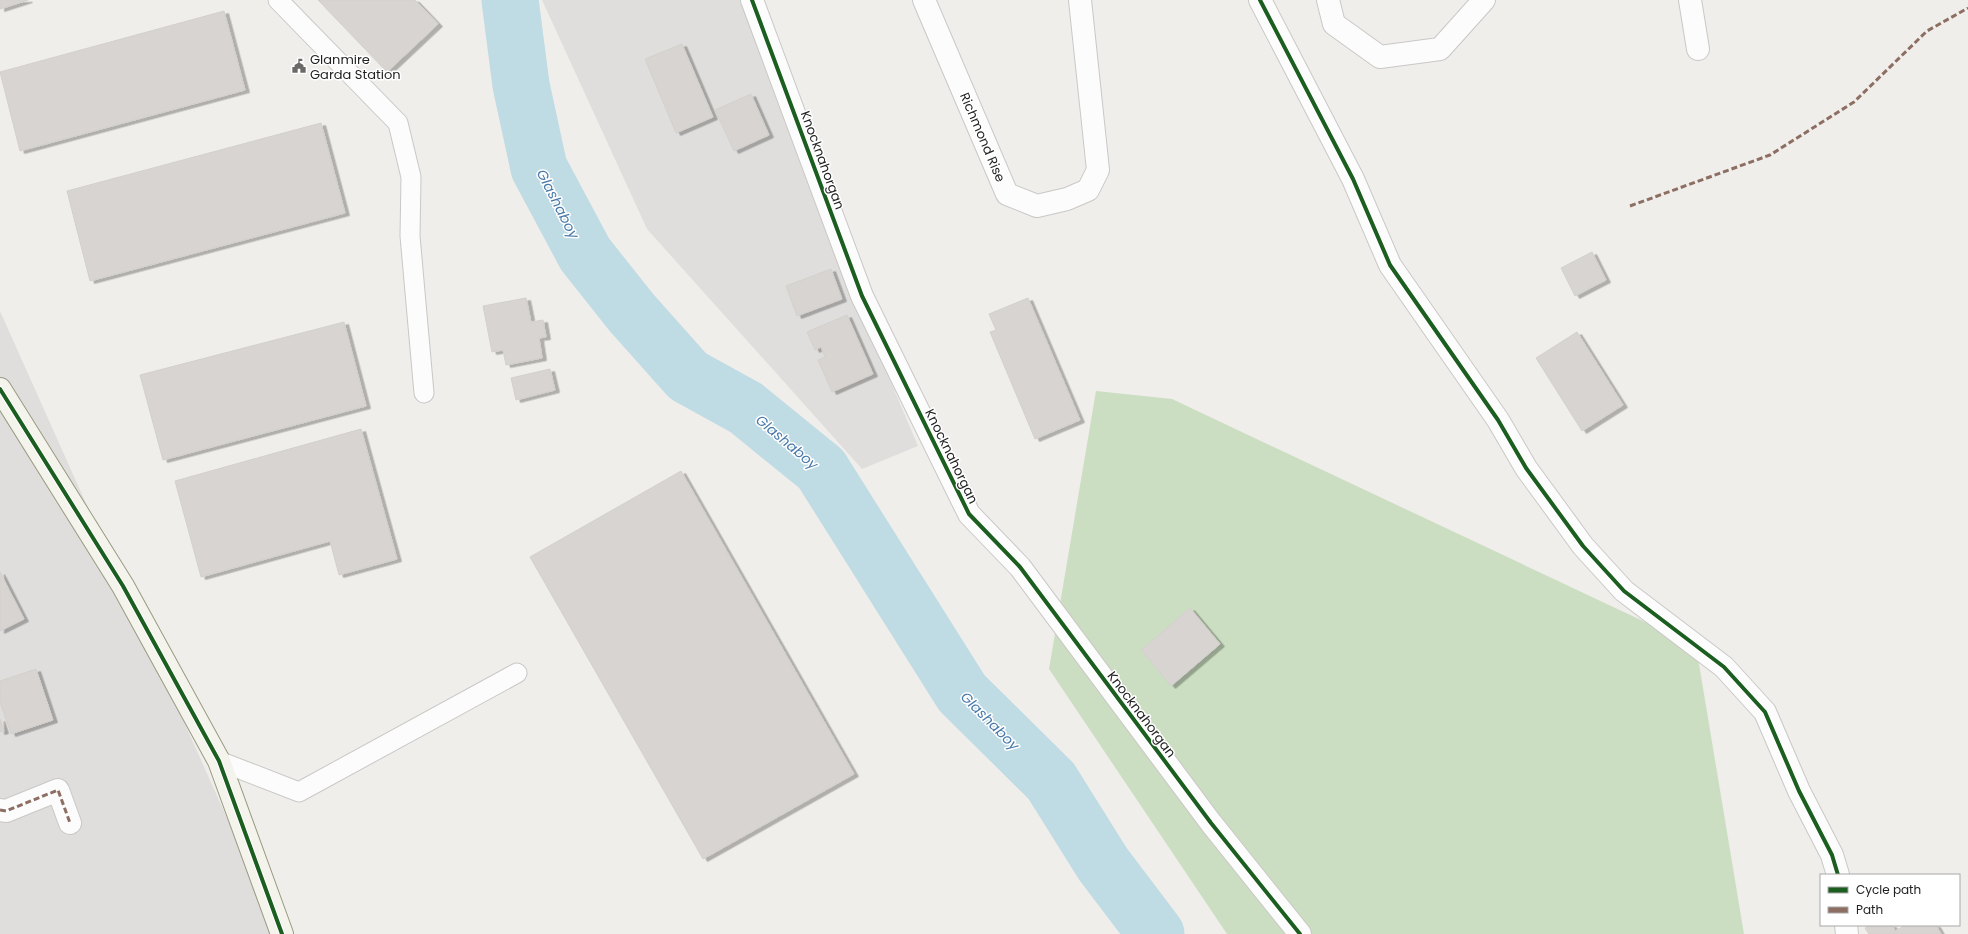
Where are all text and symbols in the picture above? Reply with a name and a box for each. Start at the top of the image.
place label: Glanmire Garda Station [310,50,401,84]
public building icon: Glanmire Garda Station [291,58,307,74]
street label: Richmond Rise [955,90,1010,185]
street label: Knocknahorgan [796,108,849,212]
water label: Glashaboy [532,166,585,243]
street label: Knocknahorgan [920,406,983,507]
water label: Glashaboy [752,410,823,475]
street label: Knocknahorgan [1103,667,1180,761]
water label: Glashaboy [956,687,1025,756]
legend [1820,874,1960,926]
text: Cycle path [1856,881,1921,898]
text: Path [1856,901,1883,918]

